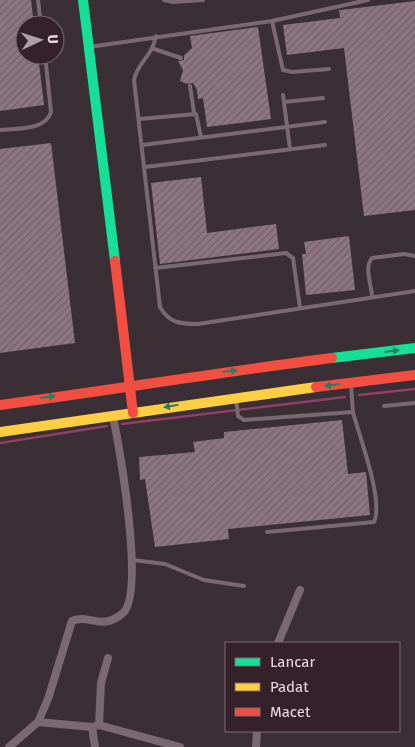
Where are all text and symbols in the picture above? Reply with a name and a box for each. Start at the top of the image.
north arrow [15,15,65,65]
text: U [44,34,61,44]
one-way arrow [384,347,400,355]
one-way arrow [223,366,239,374]
one-way arrow [323,381,339,389]
one-way arrow [40,393,56,401]
one-way arrow [162,402,178,410]
legend [225,642,400,732]
text: Lancar [270,653,315,671]
text: Padat [270,678,309,696]
text: Macet [270,703,311,721]

